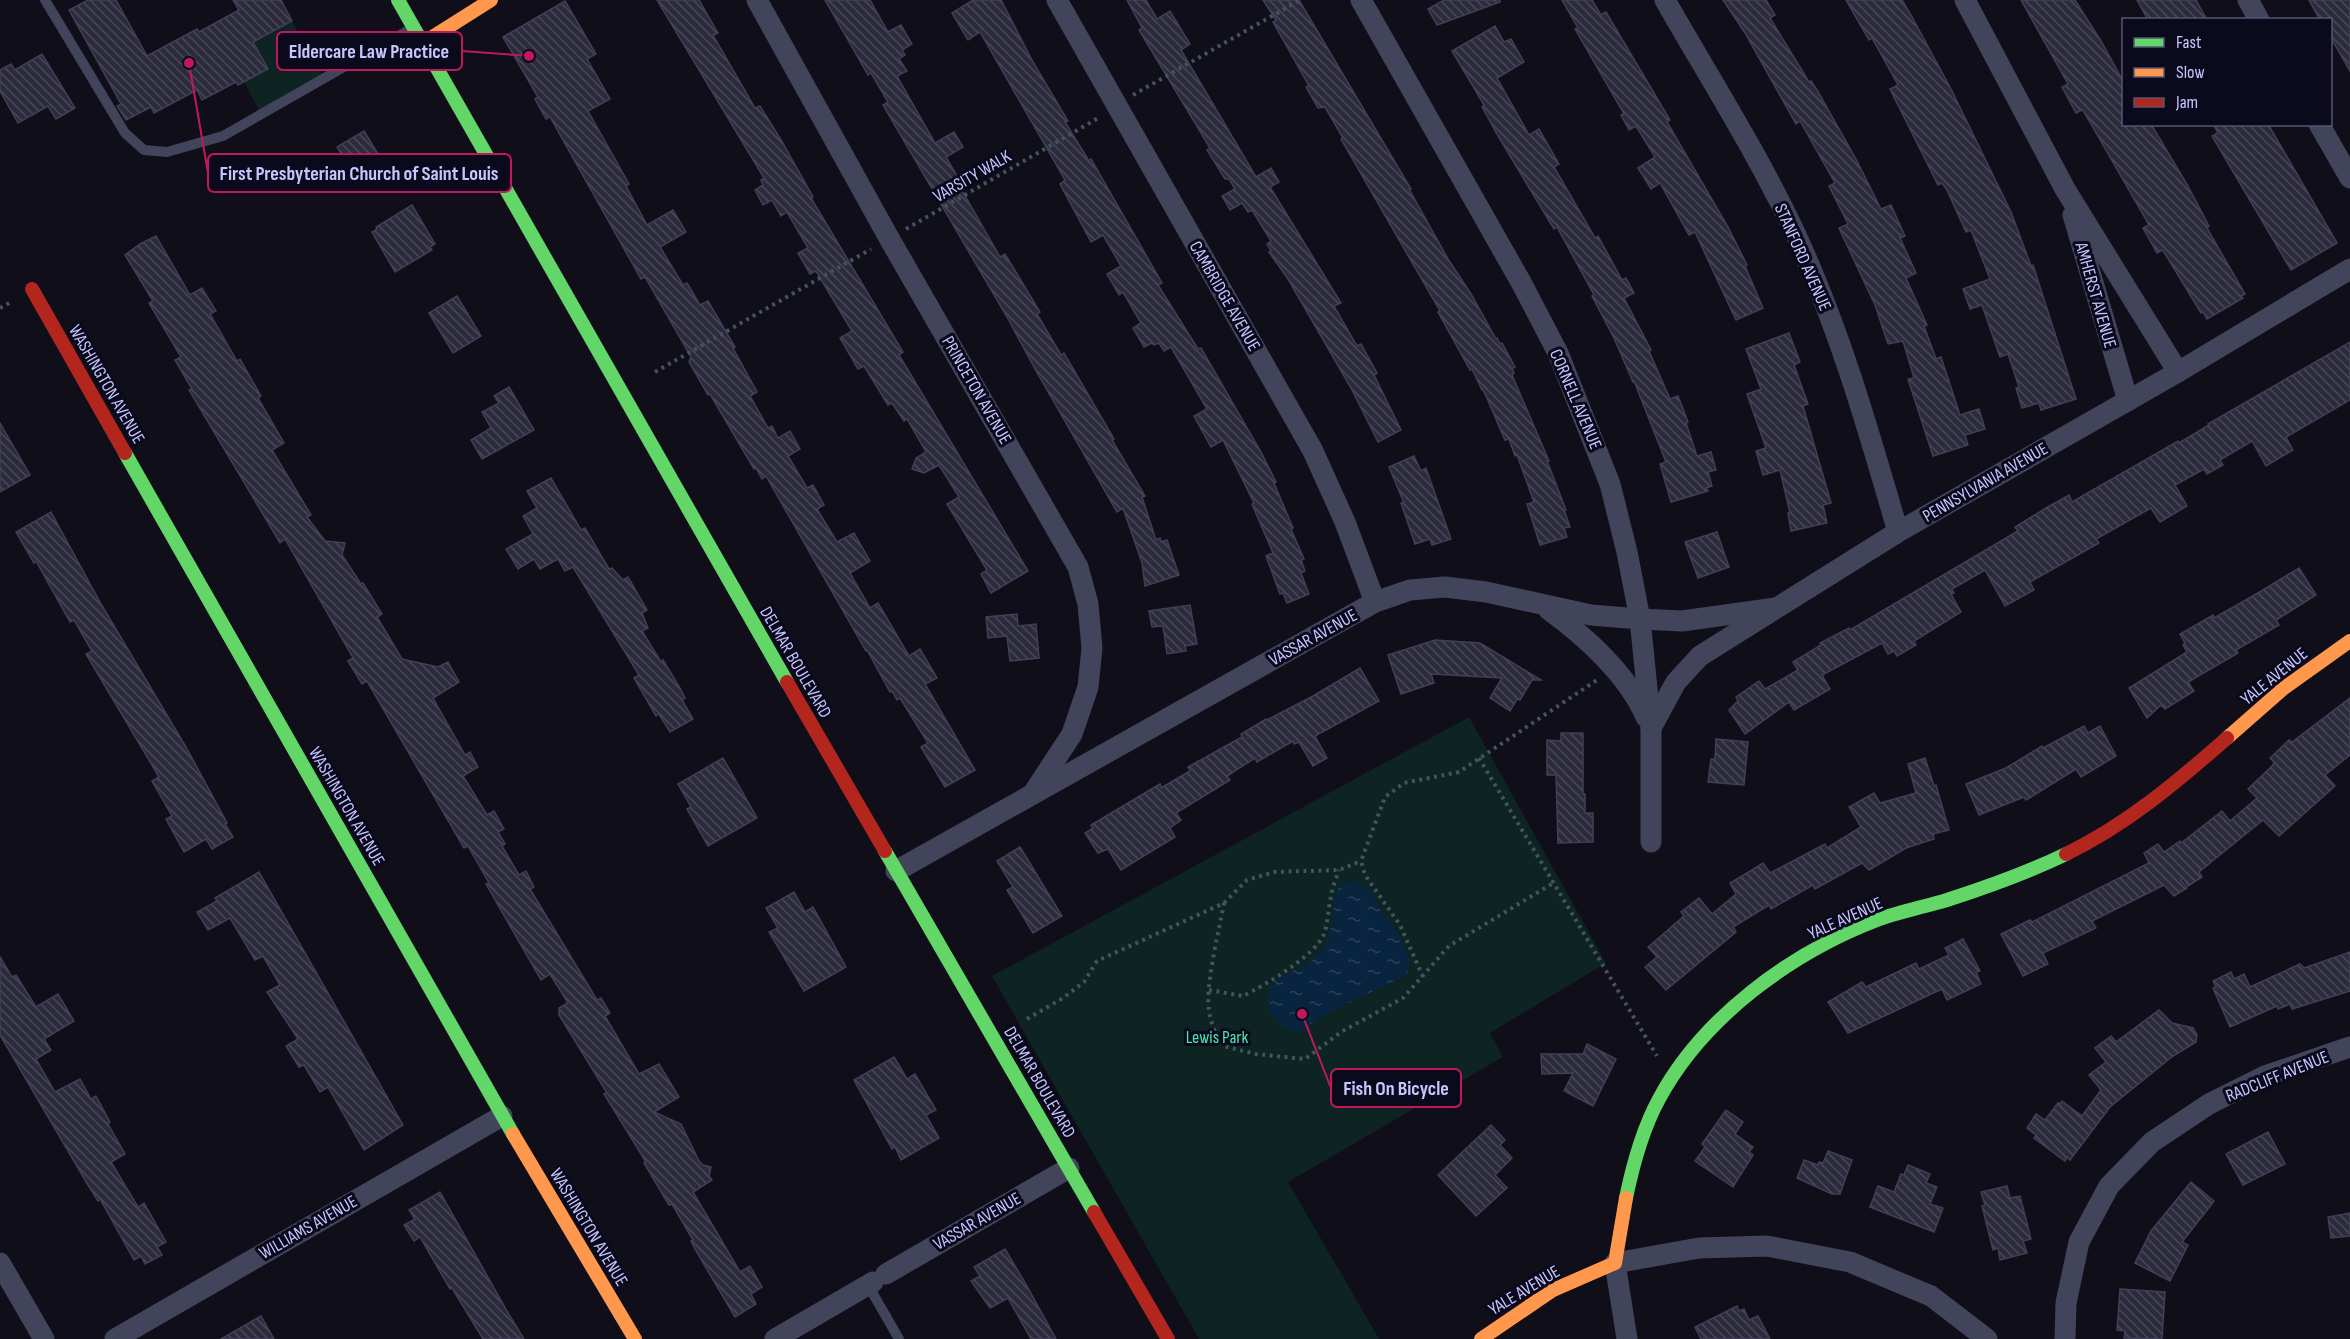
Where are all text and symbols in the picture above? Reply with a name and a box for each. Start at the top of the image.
legend [2122,18,2332,126]
callout: Eldercare Law Practice [277,32,462,70]
text: Fast [2176,32,2202,53]
text: Eldercare Law Practice [289,40,449,64]
text: Slow [2176,62,2205,83]
text: Jam [2175,92,2198,113]
street label: VARSITY WALK [930,145,1016,207]
callout: First Presbyterian Church of Saint Louis [208,154,511,192]
text: First Presbyterian Church of Saint Louis [220,162,499,186]
street label: STANFORD AVENUE [1770,200,1836,314]
street label: CAMBRIDGE AVENUE [1185,238,1265,355]
street label: AMHERST AVENUE [2070,239,2121,351]
street label: WASHINGTON AVENUE [64,321,149,447]
street label: PRINCETON AVENUE [937,333,1016,448]
street label: CORNELL AVENUE [1545,346,1606,452]
street label: PENNSYLVANIA AVENUE [1919,438,2052,527]
street label: DELMAR BOULEVARD [755,603,836,722]
street label: VASSAR AVENUE [1266,605,1361,670]
street label: YALE AVENUE [2237,643,2312,710]
street label: WASHINGTON AVENUE [304,743,389,869]
street label: YALE AVENUE [1805,893,1886,944]
street label: DELMAR BOULEVARD [999,1023,1080,1142]
park label: Lewis Park [1186,1027,1248,1048]
street label: RADCLIFF AVENUE [2223,1046,2332,1107]
callout: Fish On Bicycle [1331,1069,1461,1107]
text: Fish On Bicycle [1343,1077,1449,1101]
street label: WASHINGTON AVENUE [545,1165,632,1290]
street label: VASSAR AVENUE [930,1188,1025,1255]
street label: WILLIAMS AVENUE [256,1191,361,1264]
street label: YALE AVENUE [1485,1261,1564,1320]

